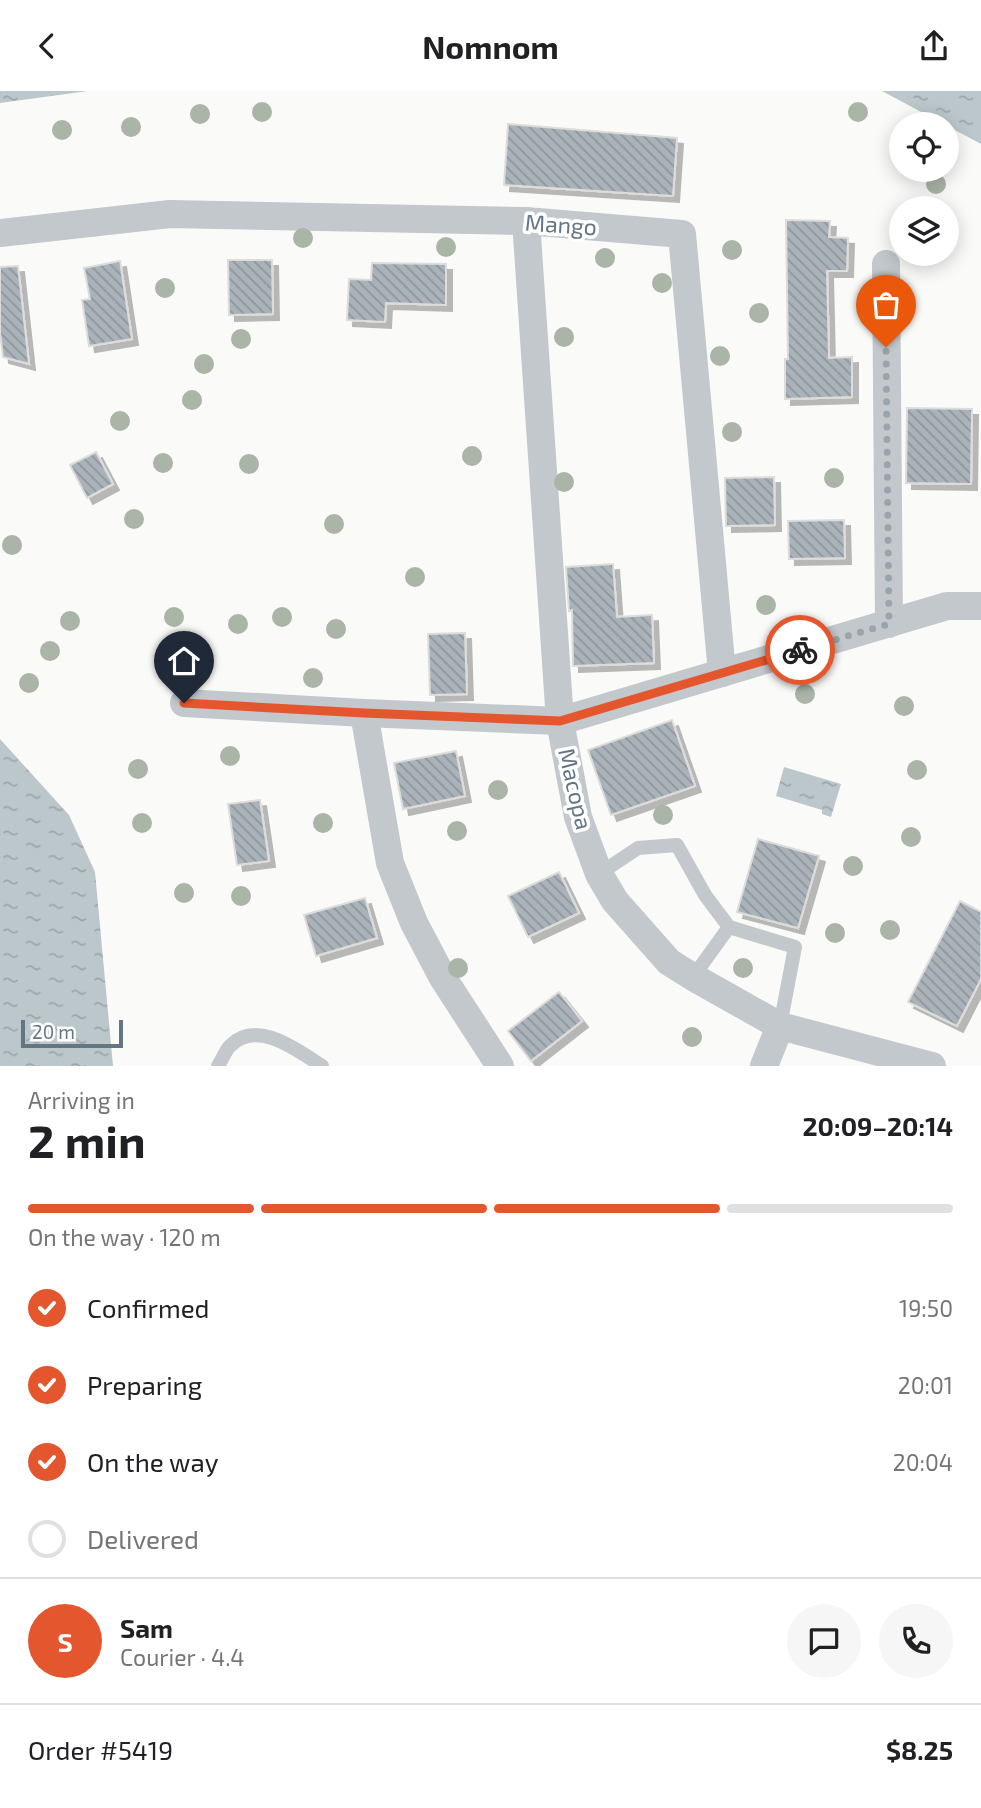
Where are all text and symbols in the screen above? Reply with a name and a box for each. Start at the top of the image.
icon: back [28,27,66,65]
text: Nomnom [422,27,559,65]
icon: share [915,27,953,65]
map controls [889,112,959,266]
button: locate [889,112,959,182]
button: layers [889,196,959,266]
street label: Mango [524,208,598,240]
pin [856,275,916,347]
icon: bag [867,286,905,324]
courier [765,615,835,685]
pin [154,631,214,703]
icon: bike [781,631,819,669]
icon: home [165,642,203,680]
street label: Macopa [553,745,599,832]
scale bar [21,1017,122,1049]
text: 20 m [32,1020,75,1043]
text: Arriving in [28,1086,135,1114]
text: 20:09–20:14 [803,1110,953,1141]
text: 2 min [28,1112,146,1167]
text: On the way · 120 m [28,1223,221,1251]
icon: check [28,1289,66,1327]
text: Confirmed [87,1292,210,1323]
text: 19:50 [899,1294,953,1322]
icon: check [28,1366,66,1404]
text: Preparing [87,1369,202,1400]
text: 20:01 [898,1371,953,1399]
icon: check [28,1443,66,1481]
text: On the way [87,1446,218,1477]
text: 20:04 [893,1448,953,1476]
text: Delivered [87,1523,199,1554]
button: chat [787,1604,861,1678]
button: phone [879,1604,953,1678]
text: Sam [120,1612,173,1643]
text: S [57,1626,73,1657]
text: Courier · 4.4 [120,1643,244,1671]
text: Order #5419 [28,1734,173,1765]
text: $8.25 [886,1734,953,1765]

